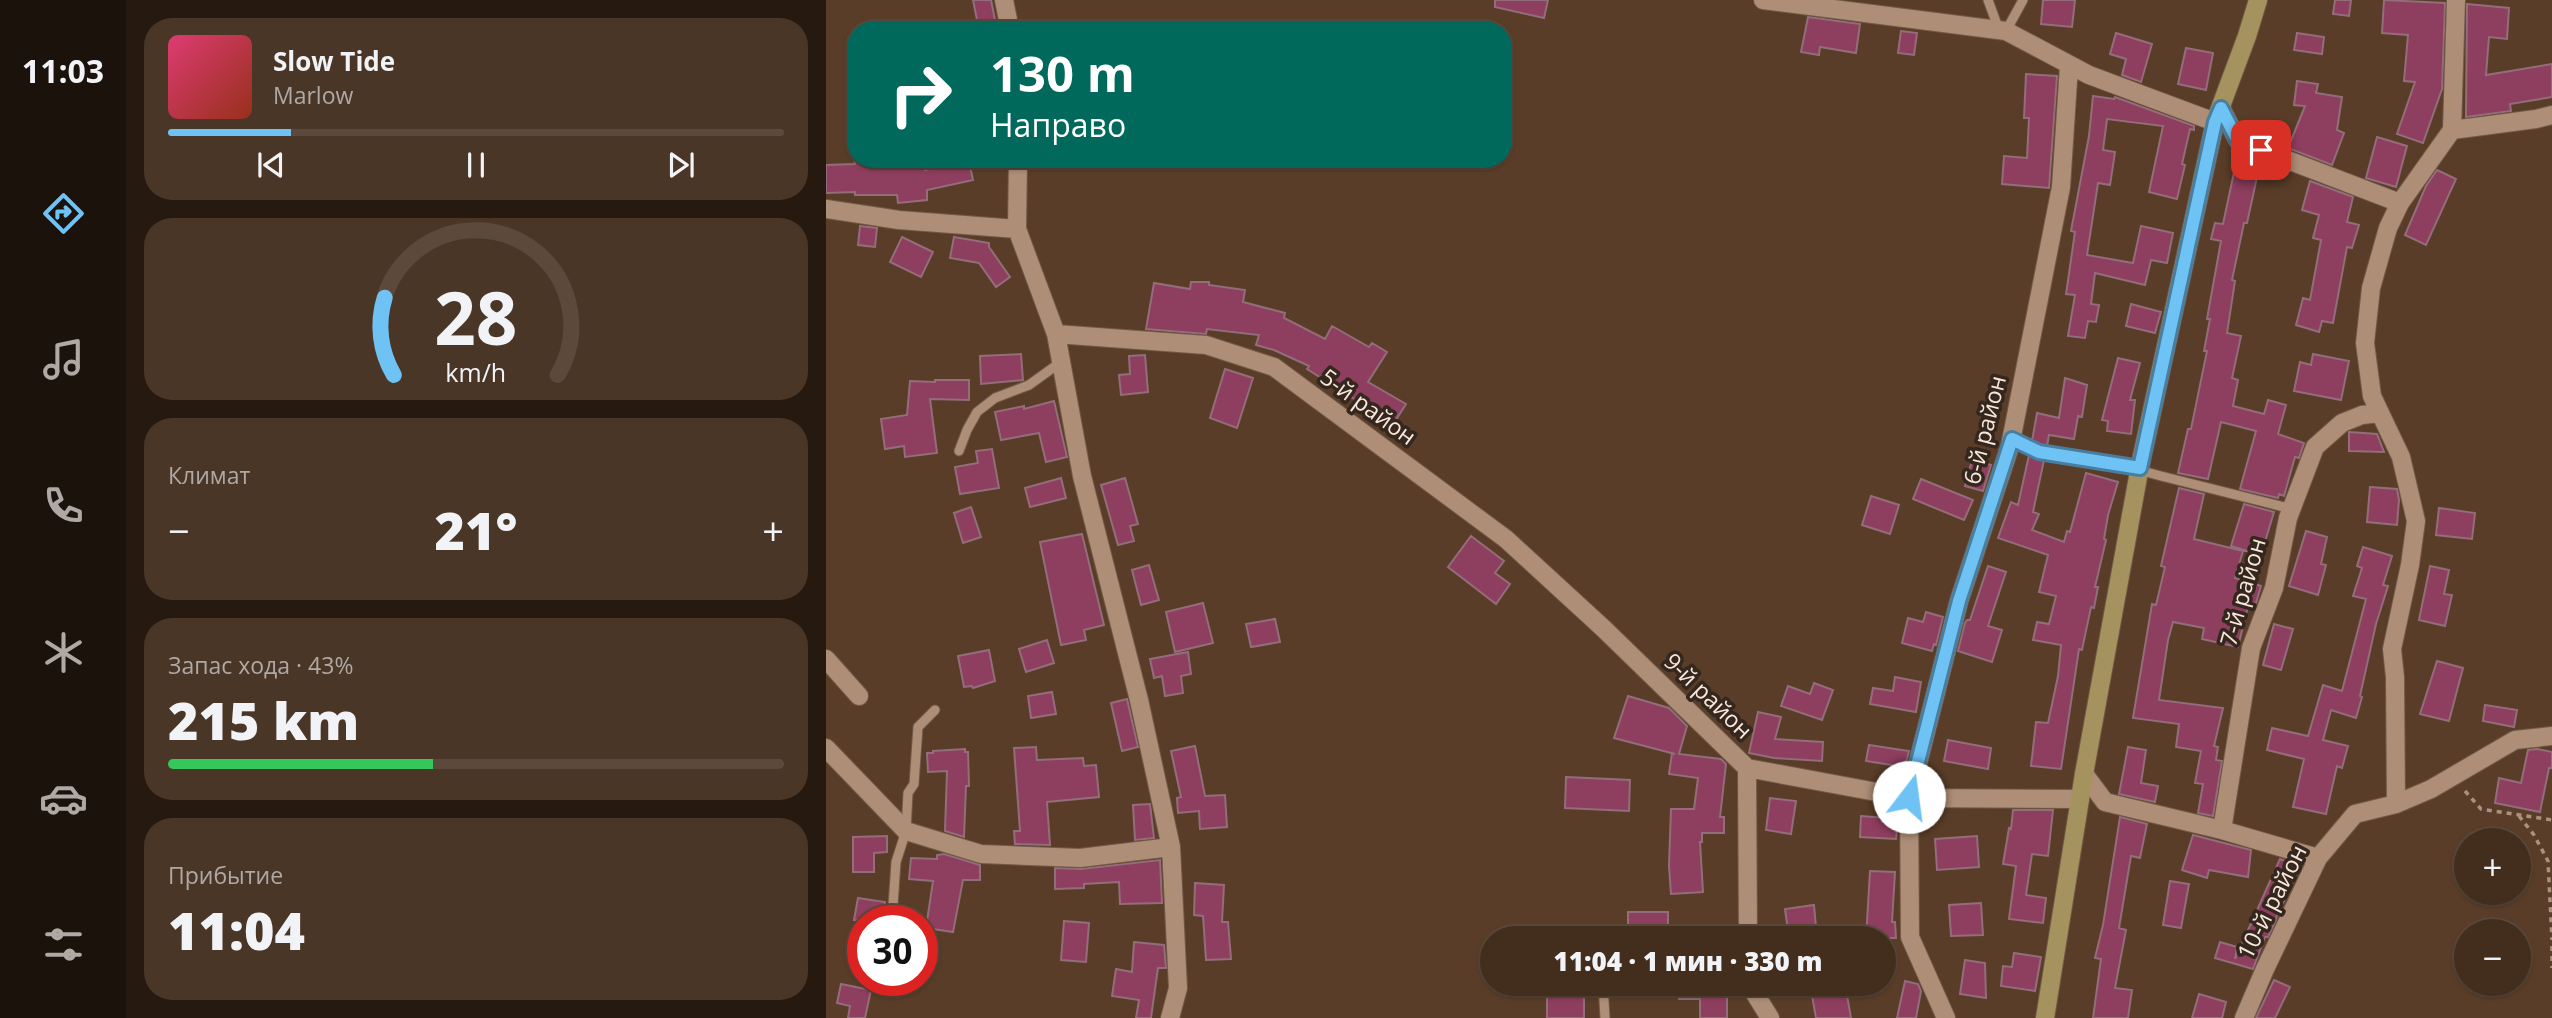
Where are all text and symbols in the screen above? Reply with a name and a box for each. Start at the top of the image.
text: 130 m [990,40,1135,106]
text: Slow Tide [273,43,395,79]
text: 11:03 [22,49,104,92]
icon: right [875,49,966,140]
text: Marlow [273,79,353,111]
text: Направо [990,103,1126,146]
pin [2231,120,2291,180]
icon: arrive [2242,131,2280,169]
icon: previous [252,146,290,184]
icon: pause [457,146,495,184]
icon: next [662,146,700,184]
icon: directions [39,189,88,238]
text: 28 [434,267,518,366]
icon: music [39,335,88,384]
text: km/h [446,355,506,389]
street label: 5-й район [1314,361,1423,452]
street label: 6-й район [1955,372,2013,487]
text: Климат [168,459,250,491]
icon: phone [39,481,88,530]
text: 21° [435,494,517,565]
text: − [168,504,190,556]
text: + [762,504,784,556]
street label: 7-й район [2211,534,2273,649]
icon: climate [39,628,88,677]
street label: 9-й район [1658,645,1760,745]
text: Запас хода · 43% [168,649,353,681]
text: 215 km [168,684,359,755]
position arrow [1872,760,1946,834]
icon: car [39,774,88,823]
map controls [2454,828,2531,996]
button: + [2454,828,2531,905]
street label: 10-й район [2229,839,2314,964]
text: Прибытие [168,859,283,891]
text: 11:04 [168,894,305,965]
speed limit sign: 30 [847,905,938,996]
button: − [2454,919,2531,996]
icon: filters [39,920,88,969]
text: 11:04 · 1 мин · 330 m [1553,943,1823,979]

